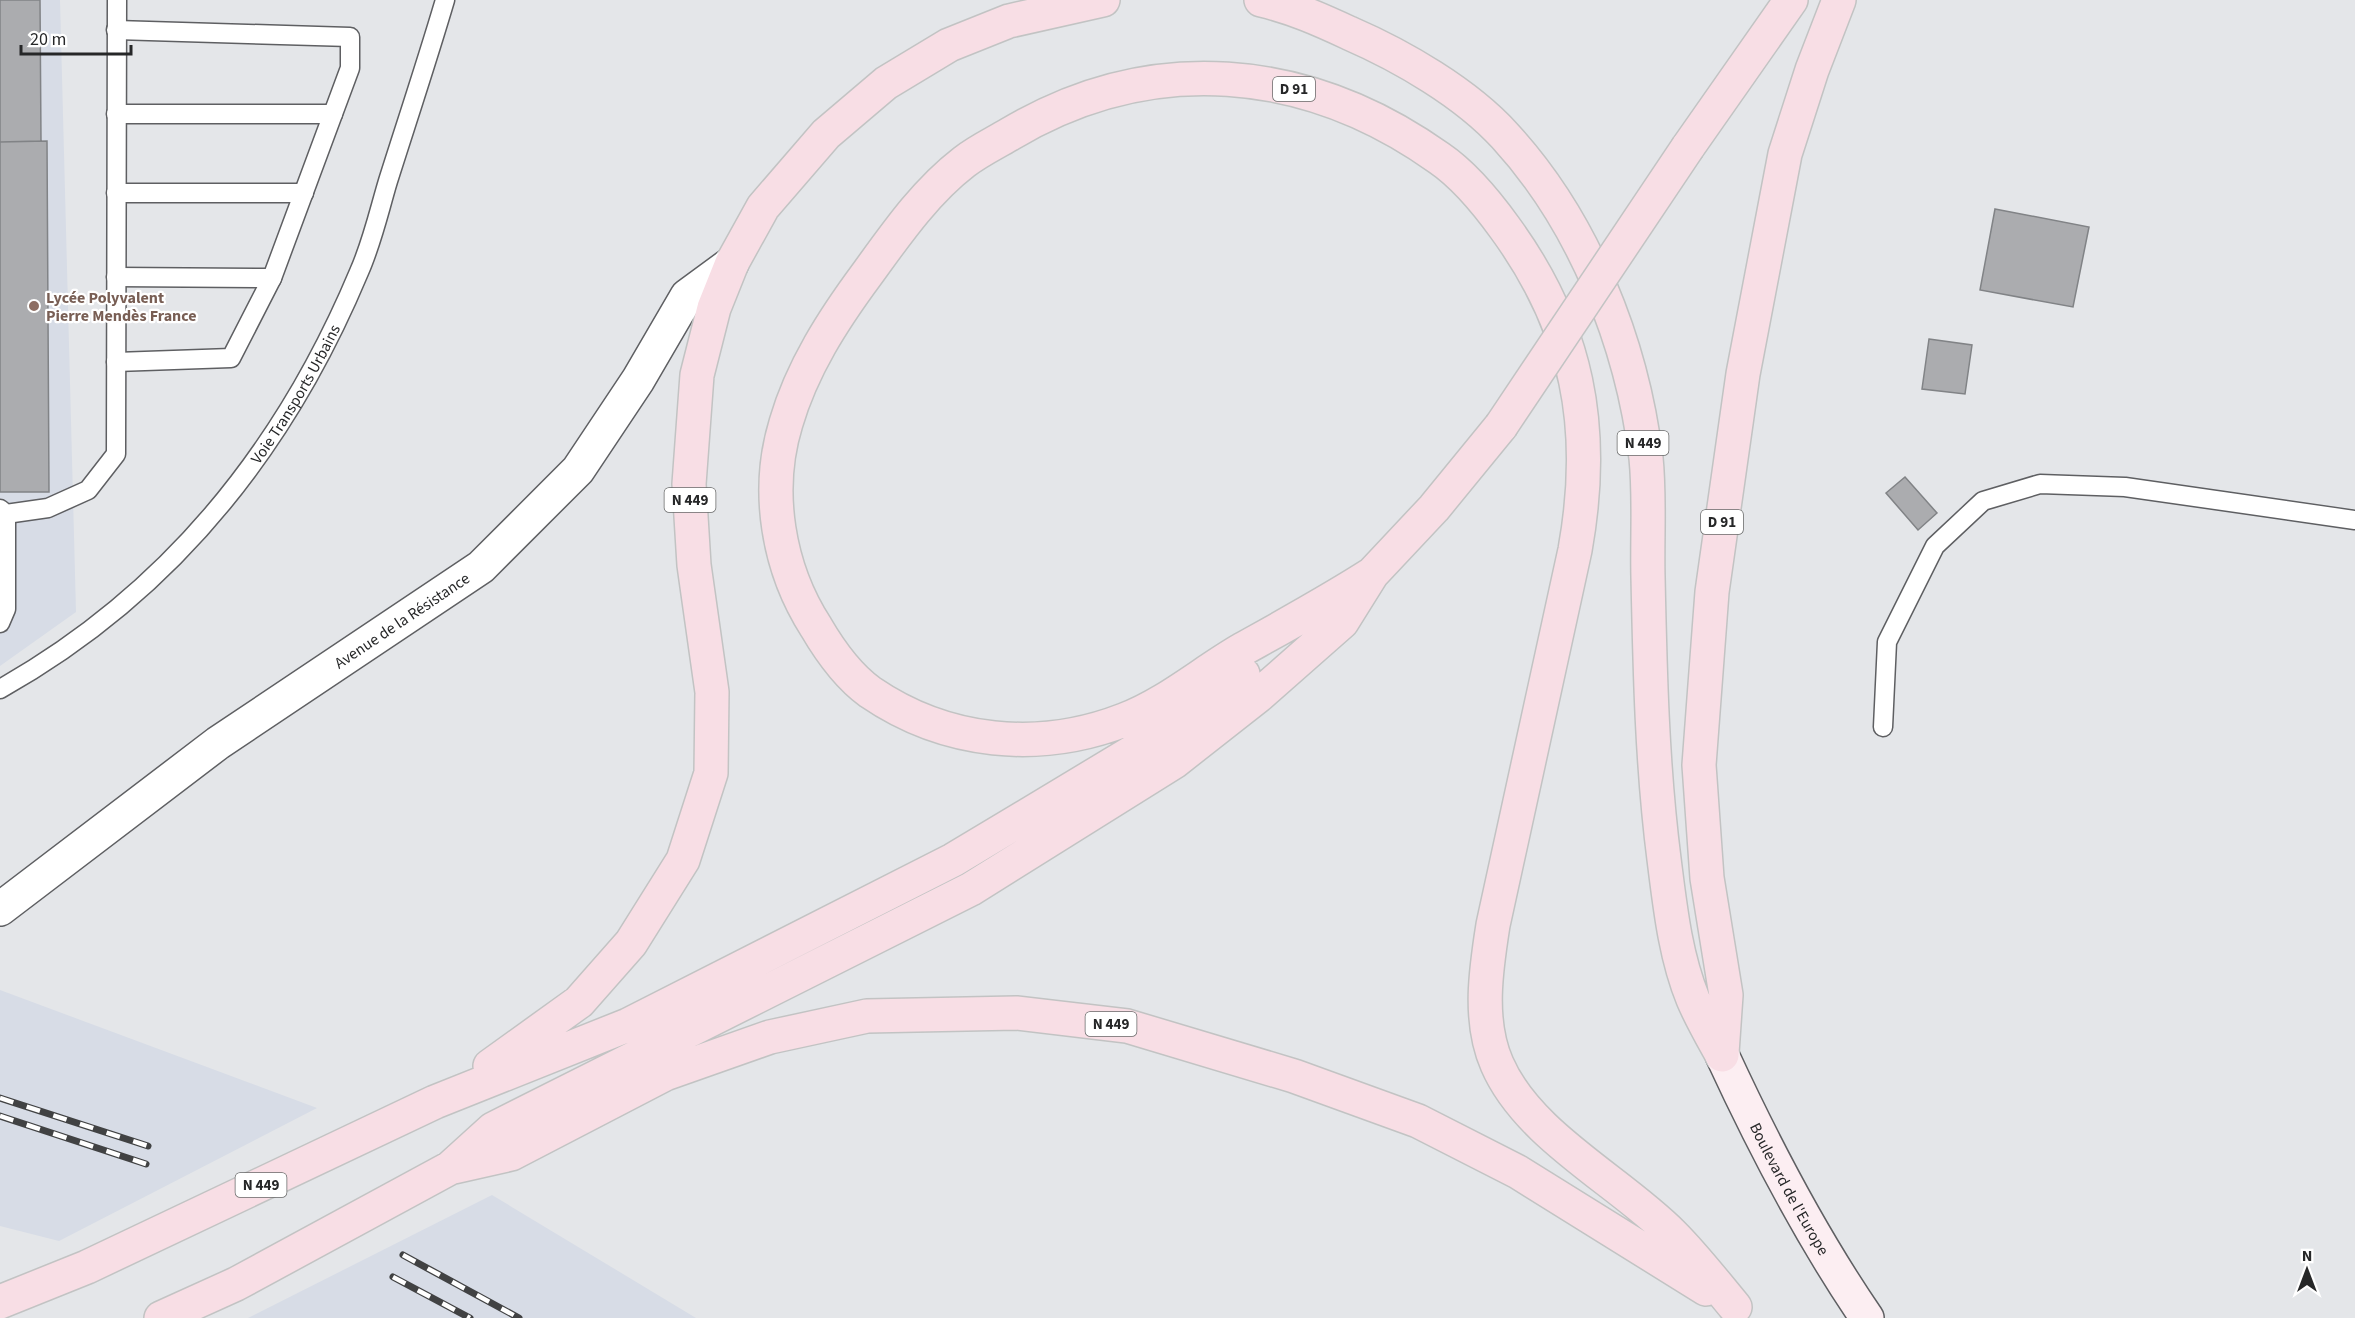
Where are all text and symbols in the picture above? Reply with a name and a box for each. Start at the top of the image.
scale bar [21,18,130,56]
text: 20 m [30,27,66,52]
road number: D 91 [1273,77,1315,101]
place label: Lycée Polyvalent Pierre Mendès France [46,287,197,327]
marker: Lycée Polyvalent Pierre Mendès France [27,299,41,313]
street label: Voie Transports Urbains [246,321,346,469]
road number: N 449 [1618,431,1668,455]
road number: N 449 [664,488,716,512]
road number: D 91 [1701,510,1743,534]
street label: Avenue de la Résistance [330,568,474,674]
road number: N 449 [1086,1012,1136,1036]
street label: Boulevard de l'Europe [1744,1119,1834,1260]
road number: N 449 [236,1173,286,1197]
north arrow [2277,1240,2337,1300]
text: N [2302,1245,2312,1267]

